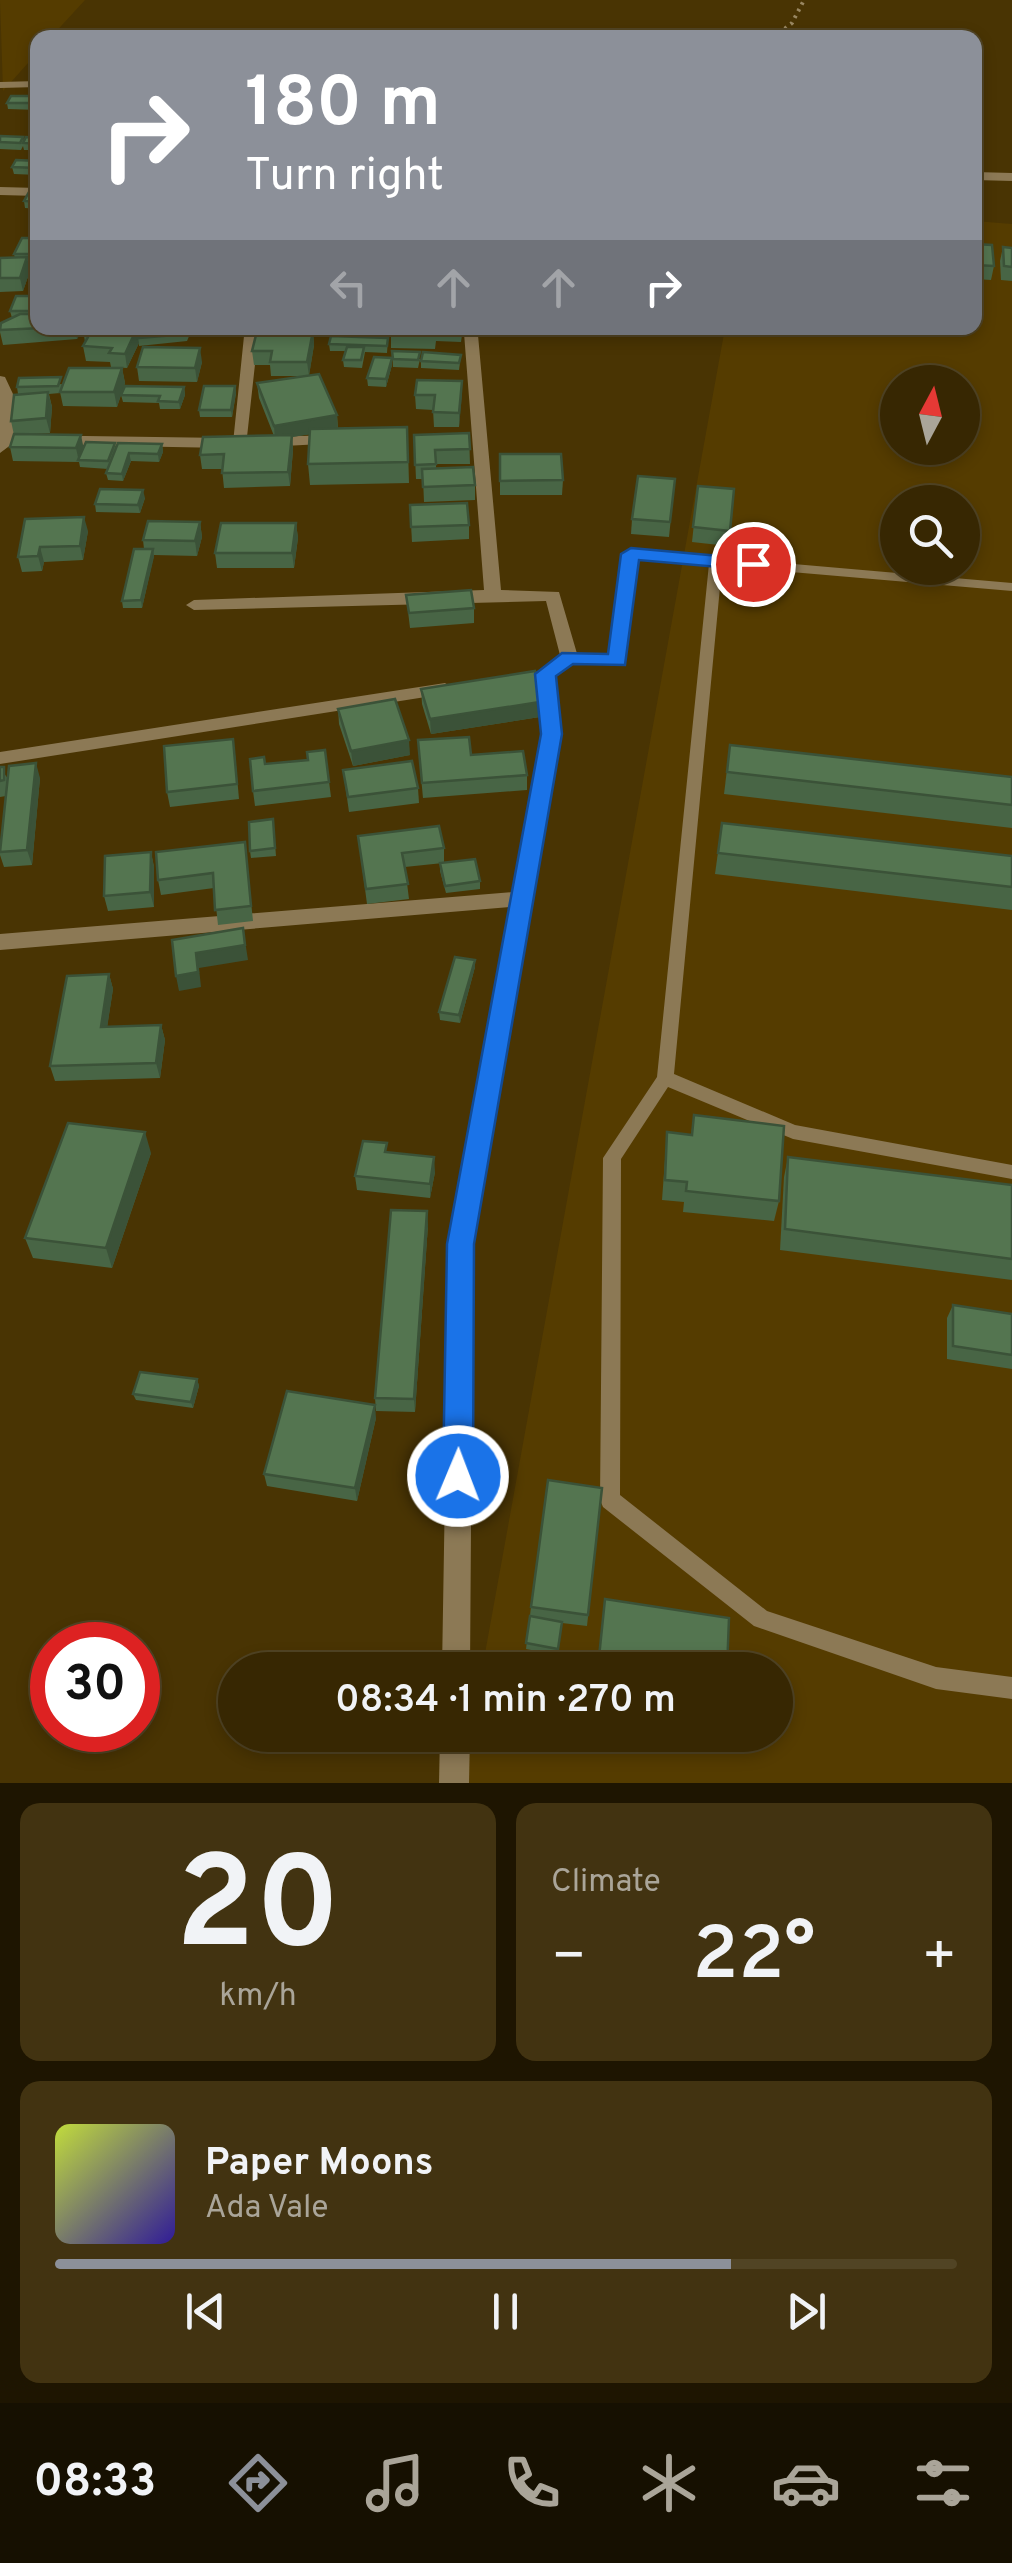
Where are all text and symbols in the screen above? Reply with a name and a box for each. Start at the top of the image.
text: 180 m [245,62,441,151]
icon: right [80,70,210,200]
text: Turn right [245,149,444,206]
icon: left [321,260,376,315]
icon: ahead [426,260,481,315]
icon: ahead [531,260,586,315]
icon: right [636,260,691,315]
north arrow [880,365,980,465]
map controls [880,365,980,585]
button: search [880,485,980,585]
pin [711,522,796,607]
icon: arrive [726,537,781,592]
position arrow [406,1424,510,1528]
speed limit sign: 30 [30,1622,160,1752]
text: 08:34 · 1 min · 270 m [335,1677,676,1726]
text: 20 [176,1829,340,1994]
text: Climate [551,1863,661,1903]
text: 22° [693,1911,815,2006]
text: − [551,1924,586,1994]
text: + [922,1924,957,1994]
text: km/h [219,1977,297,2017]
text: Paper Moons [205,2140,434,2189]
text: Ada Vale [205,2189,329,2229]
icon: previous [178,2284,233,2339]
icon: pause [478,2284,533,2339]
icon: next [779,2284,834,2339]
icon: directions [223,2448,293,2518]
icon: music [360,2448,430,2518]
icon: phone [497,2448,567,2518]
icon: climate [634,2448,704,2518]
icon: car [771,2448,841,2518]
icon: filters [908,2448,978,2518]
text: 08:33 [34,2455,156,2512]

